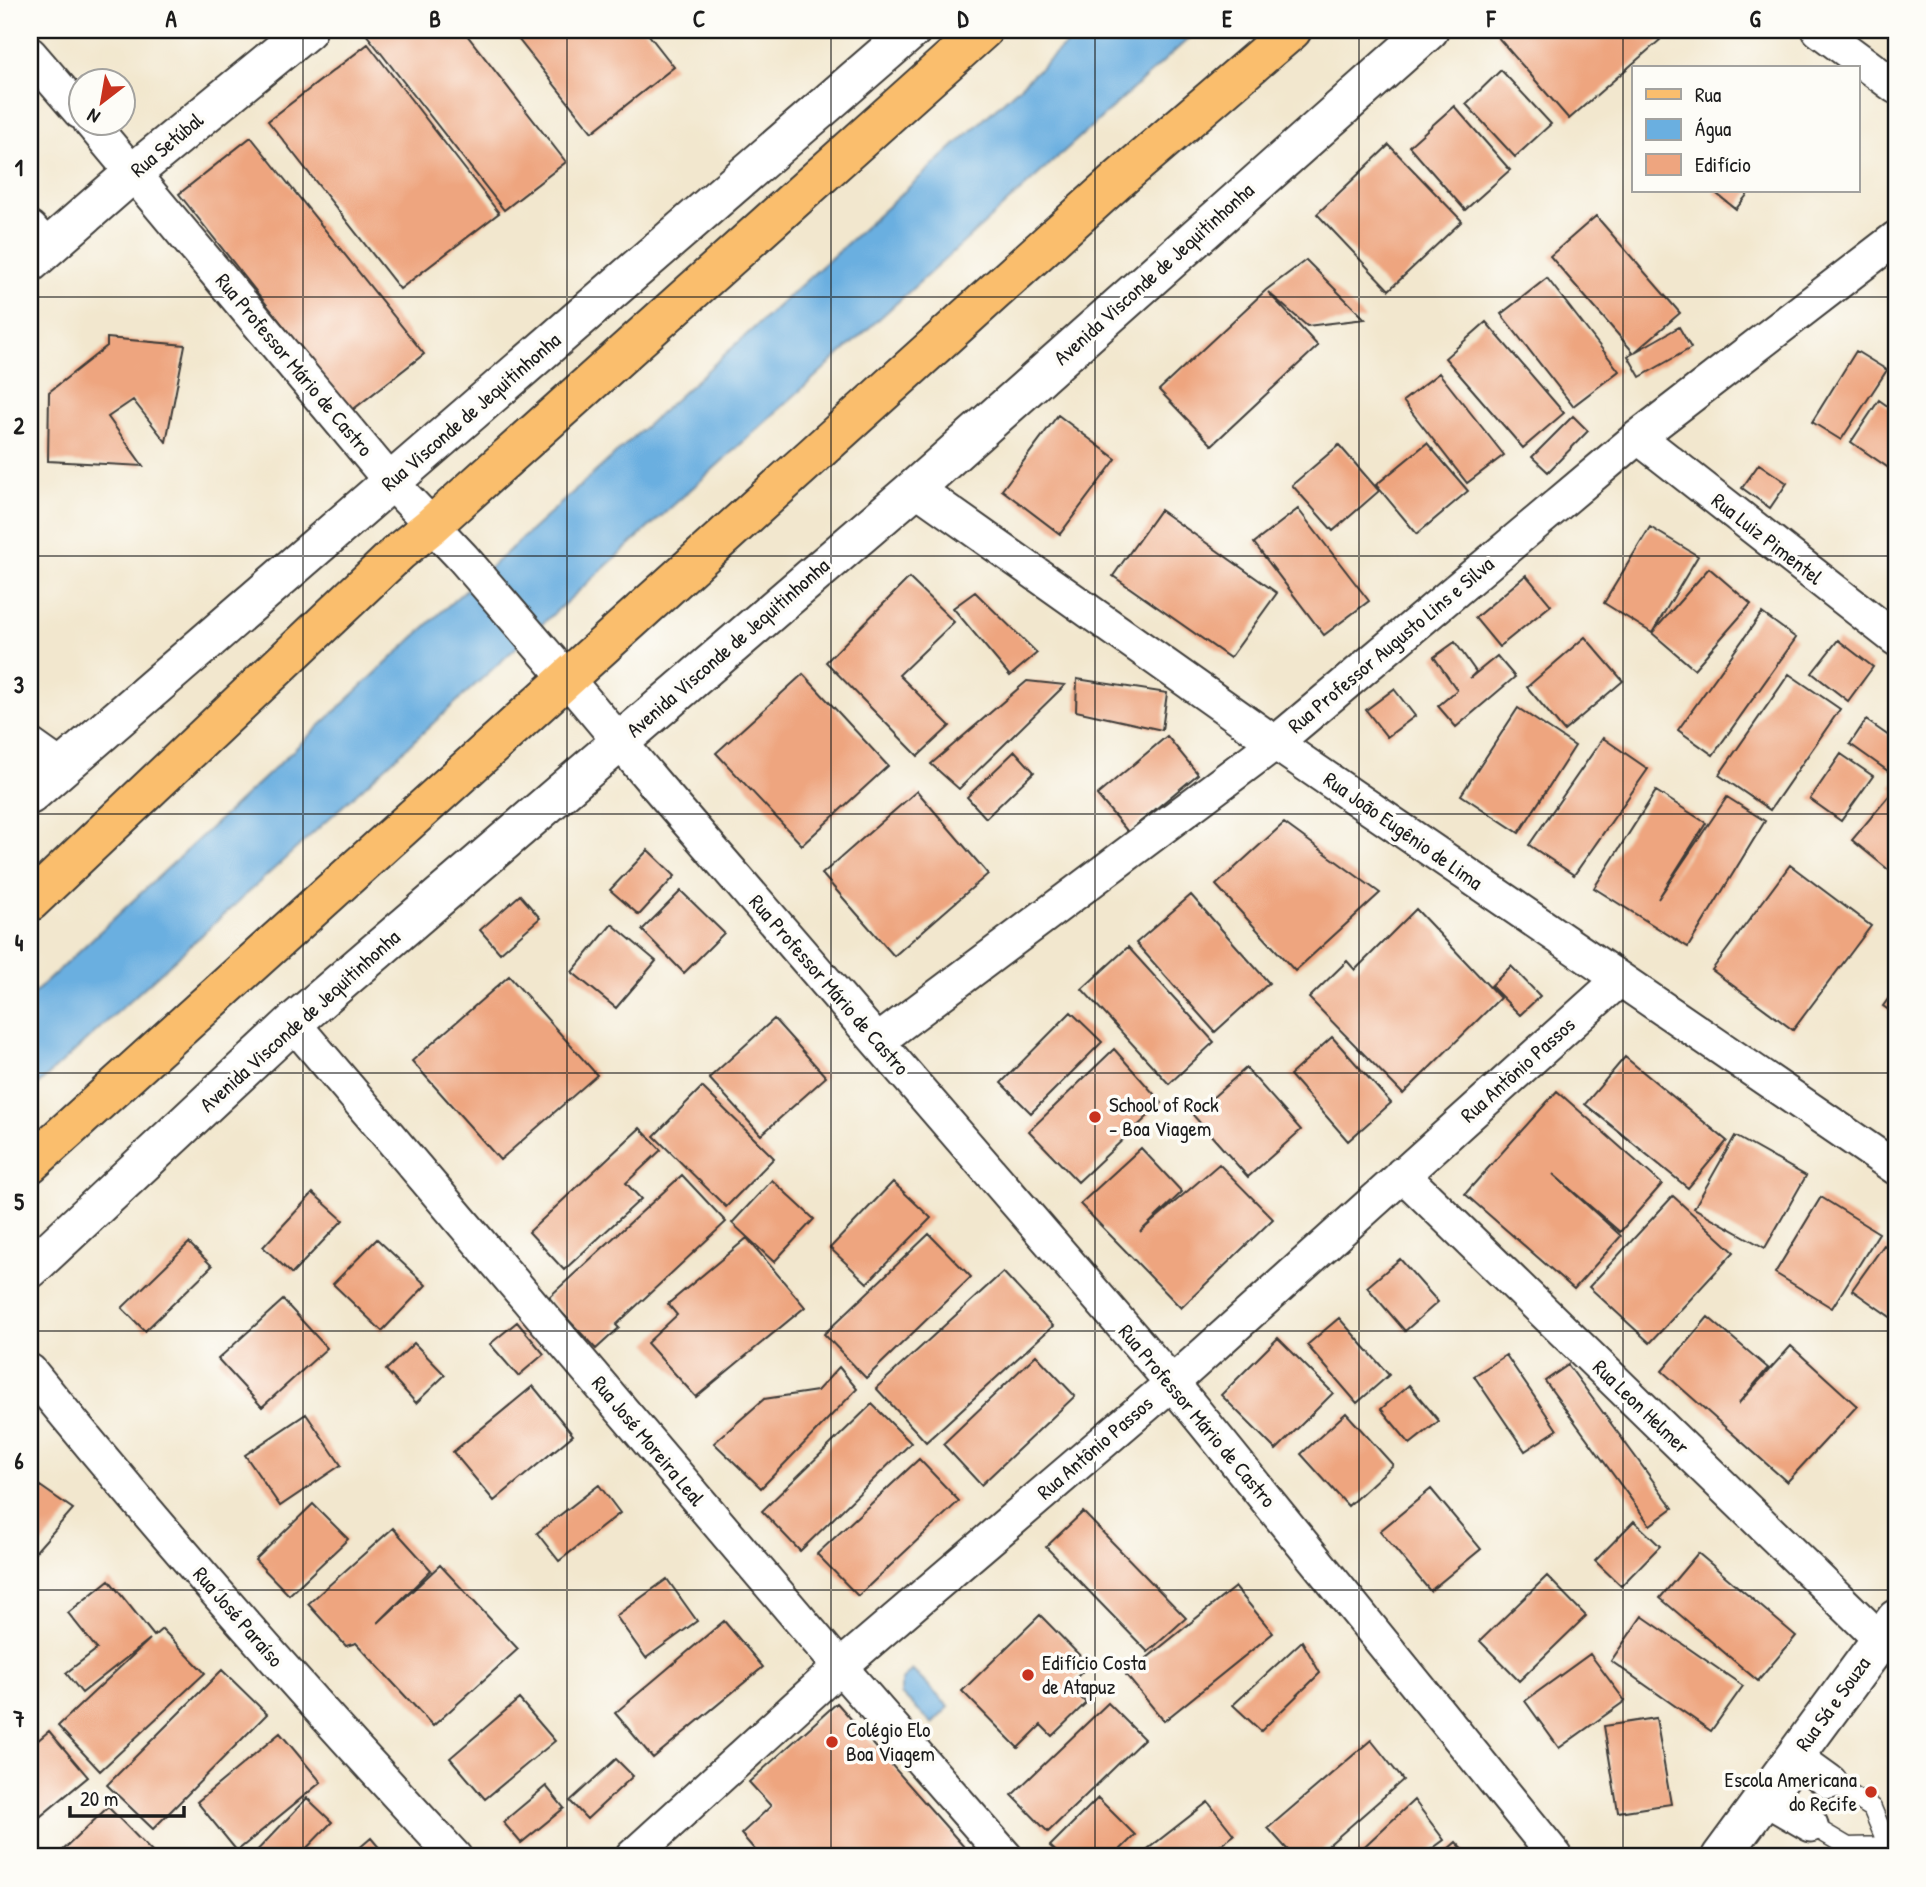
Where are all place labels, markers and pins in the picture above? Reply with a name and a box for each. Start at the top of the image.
place label: School of Rock - Boa Viagem [1109,1090,1219,1143]
marker: School of Rock - Boa Viagem [1087,1109,1103,1125]
place label: Edifício Costa de Atapuz [1042,1648,1146,1701]
marker: Edifício Costa de Atapuz [1020,1667,1036,1683]
place label: Colégio Elo Boa Viagem [846,1715,935,1768]
marker: Colégio Elo Boa Viagem [824,1734,840,1750]
place label: Escola Americana do Recife [1725,1765,1857,1818]
marker: Escola Americana do Recife [1863,1784,1879,1800]

